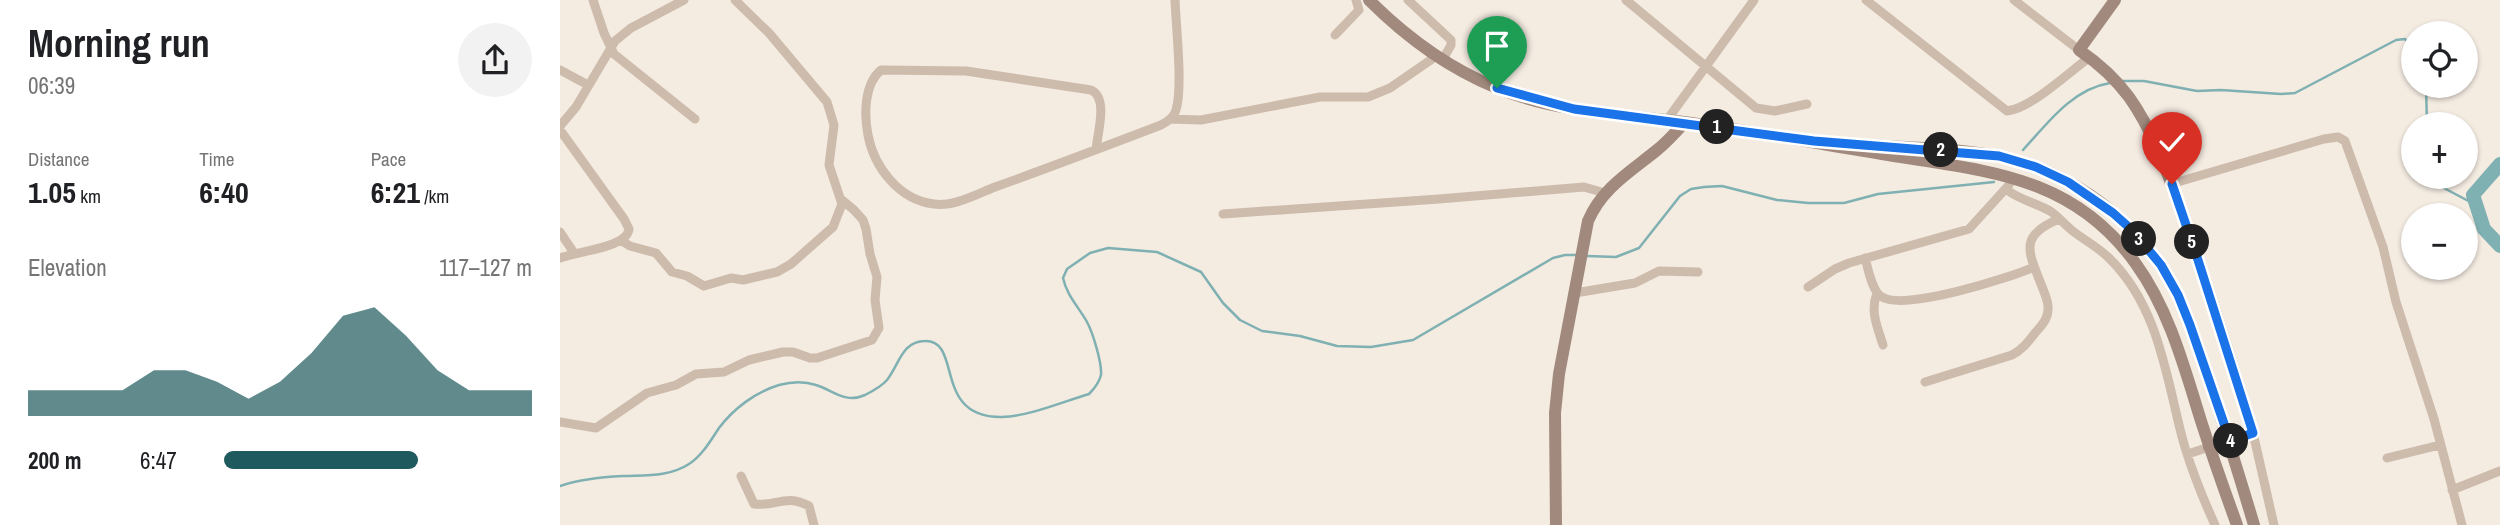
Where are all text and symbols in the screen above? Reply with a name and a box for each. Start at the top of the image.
pin [1467,16,1527,88]
text: Morning run [28,18,210,69]
map controls [2401,21,2478,280]
button: locate [2401,21,2478,98]
button: share [458,23,532,97]
icon: arrive [1478,27,1516,65]
text: 06:39 [28,70,75,101]
pin: 1 [1700,110,1734,144]
pin [2142,112,2202,184]
button: + [2401,112,2478,189]
text: 1 [1712,113,1721,139]
icon: check [2153,123,2191,161]
pin: 2 [1924,132,1958,168]
text: 2 [1936,136,1945,162]
text: Distance [28,146,89,172]
text: Time [199,146,234,172]
text: Pace [371,146,406,172]
text: 1.05 [28,172,76,212]
text: 6:40 [199,172,249,212]
text: 6:21 [371,172,420,212]
text: km [76,183,101,209]
text: /km [420,183,449,209]
button: − [2401,203,2478,280]
pin: 3 [2122,222,2156,256]
pin: 5 [2174,224,2210,260]
text: 3 [2134,225,2143,251]
text: 5 [2187,228,2196,254]
text: Elevation [28,252,107,283]
text: 117–127 m [439,252,532,283]
pin: 4 [2214,424,2248,458]
text: 4 [2226,427,2235,453]
text: 200 m [28,445,81,476]
text: 6:47 [140,445,177,476]

